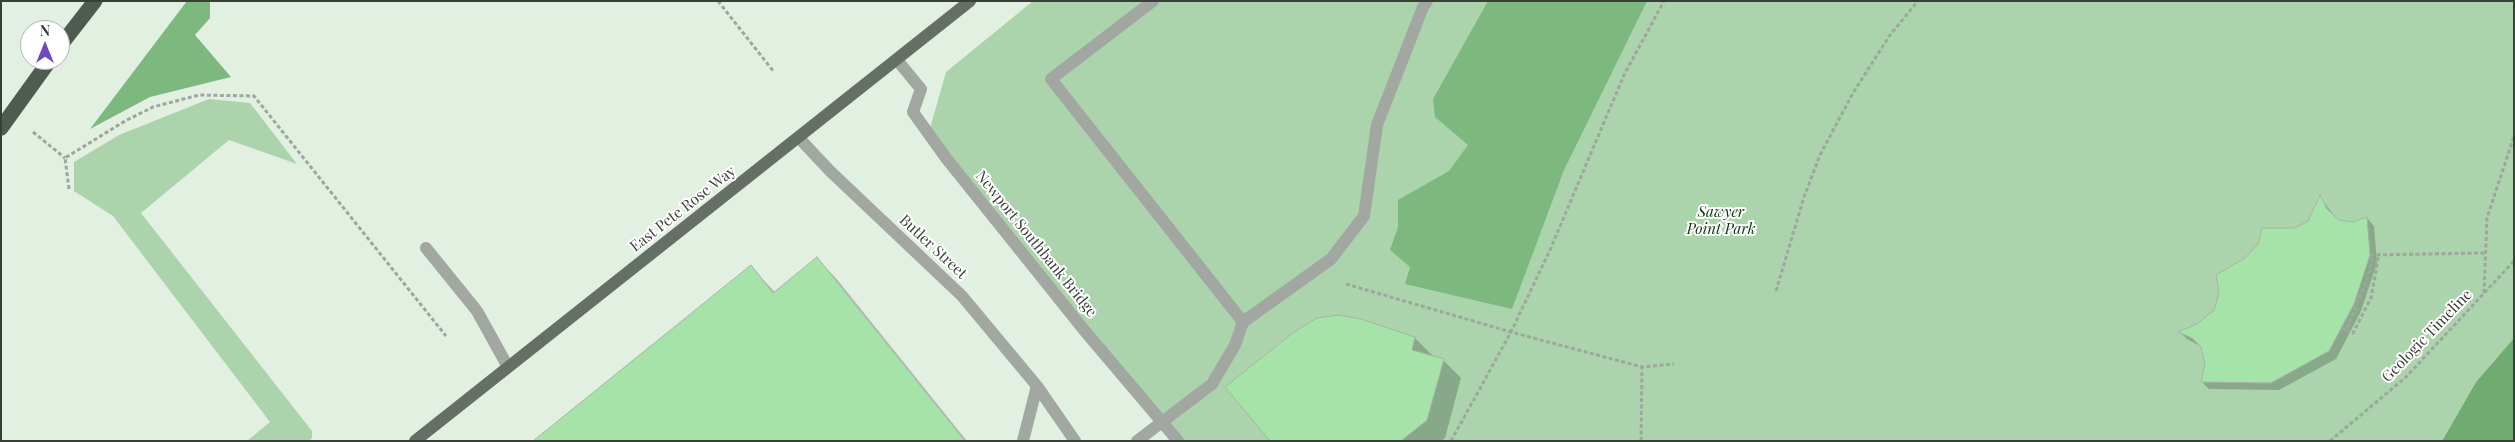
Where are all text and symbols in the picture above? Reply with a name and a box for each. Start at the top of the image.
north arrow [20,20,70,70]
text: N [40,21,50,40]
street label: East Pete Rose Way [627,162,739,256]
street label: Newport Southbank Bridge [972,167,1100,321]
park label: Sawyer Point Park [1687,203,1755,238]
street label: Butler Street [895,211,971,283]
street label: Geologic Timeline [2378,286,2476,386]

